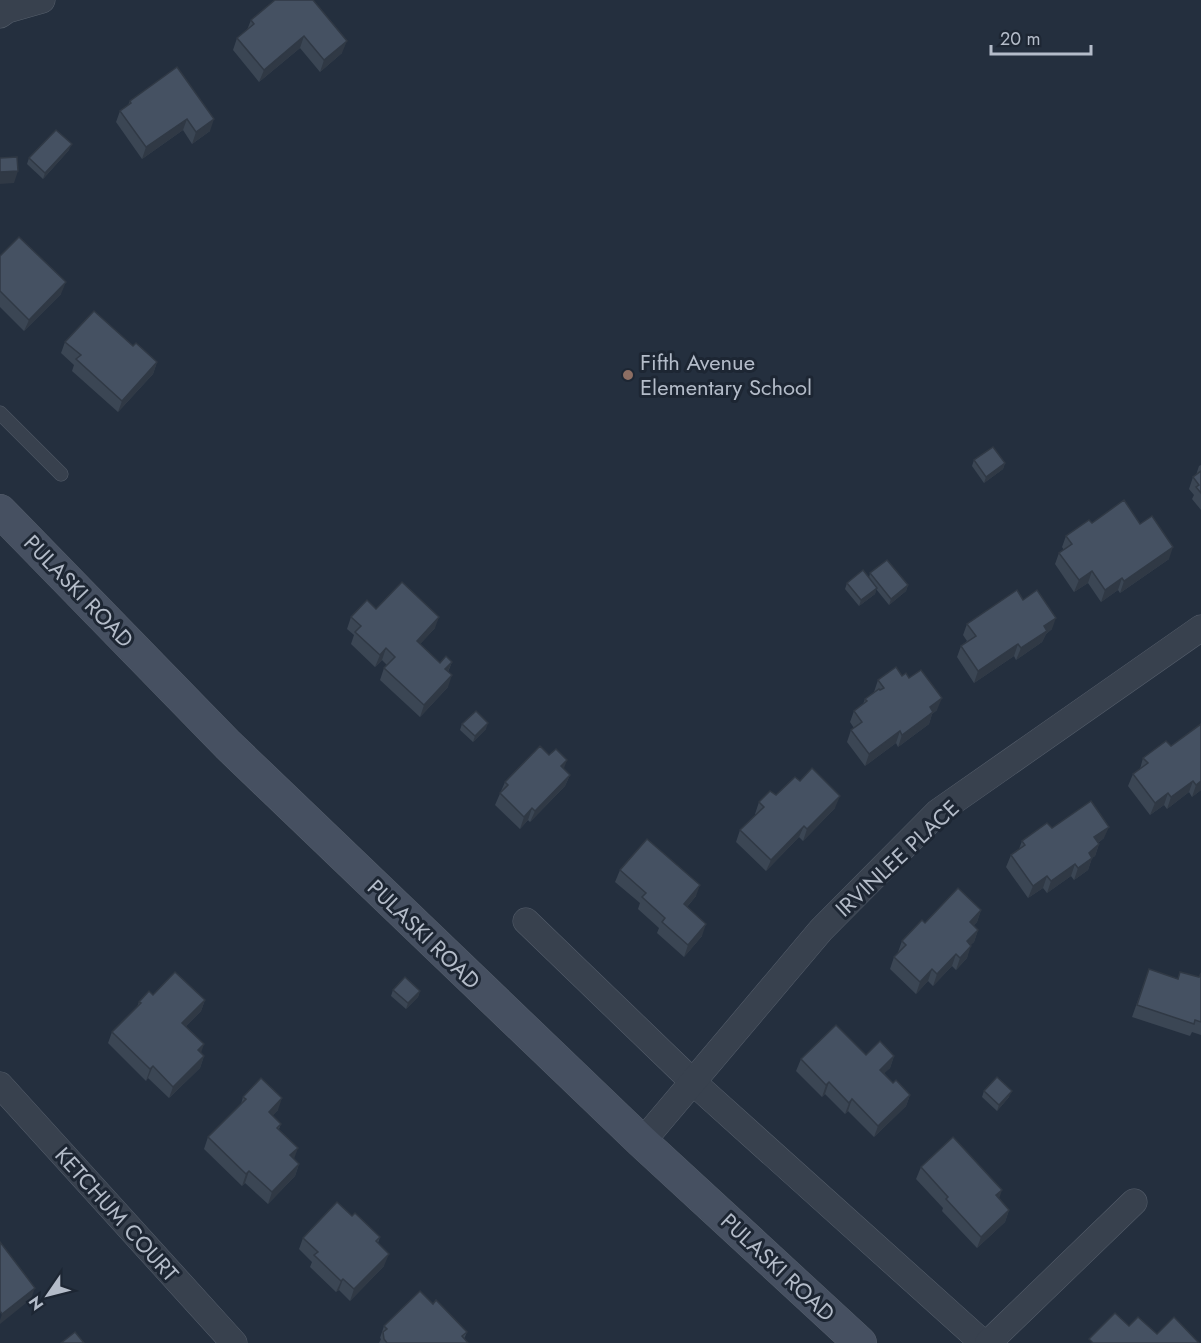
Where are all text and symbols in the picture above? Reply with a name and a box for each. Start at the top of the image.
scale bar [991,18,1092,56]
text: 20 m [1000,26,1040,52]
place label: Fifth Avenue Elementary School [640,346,812,403]
marker: Fifth Avenue Elementary School [621,368,635,382]
street label: PULASKI ROAD [17,527,141,655]
street label: IRVINLEE PLACE [828,792,966,924]
street label: PULASKI ROAD [360,872,488,996]
street label: KETCHUM COURT [48,1140,187,1289]
street label: PULASKI ROAD [714,1206,842,1328]
north arrow [18,1265,78,1325]
text: N [23,1292,49,1315]

